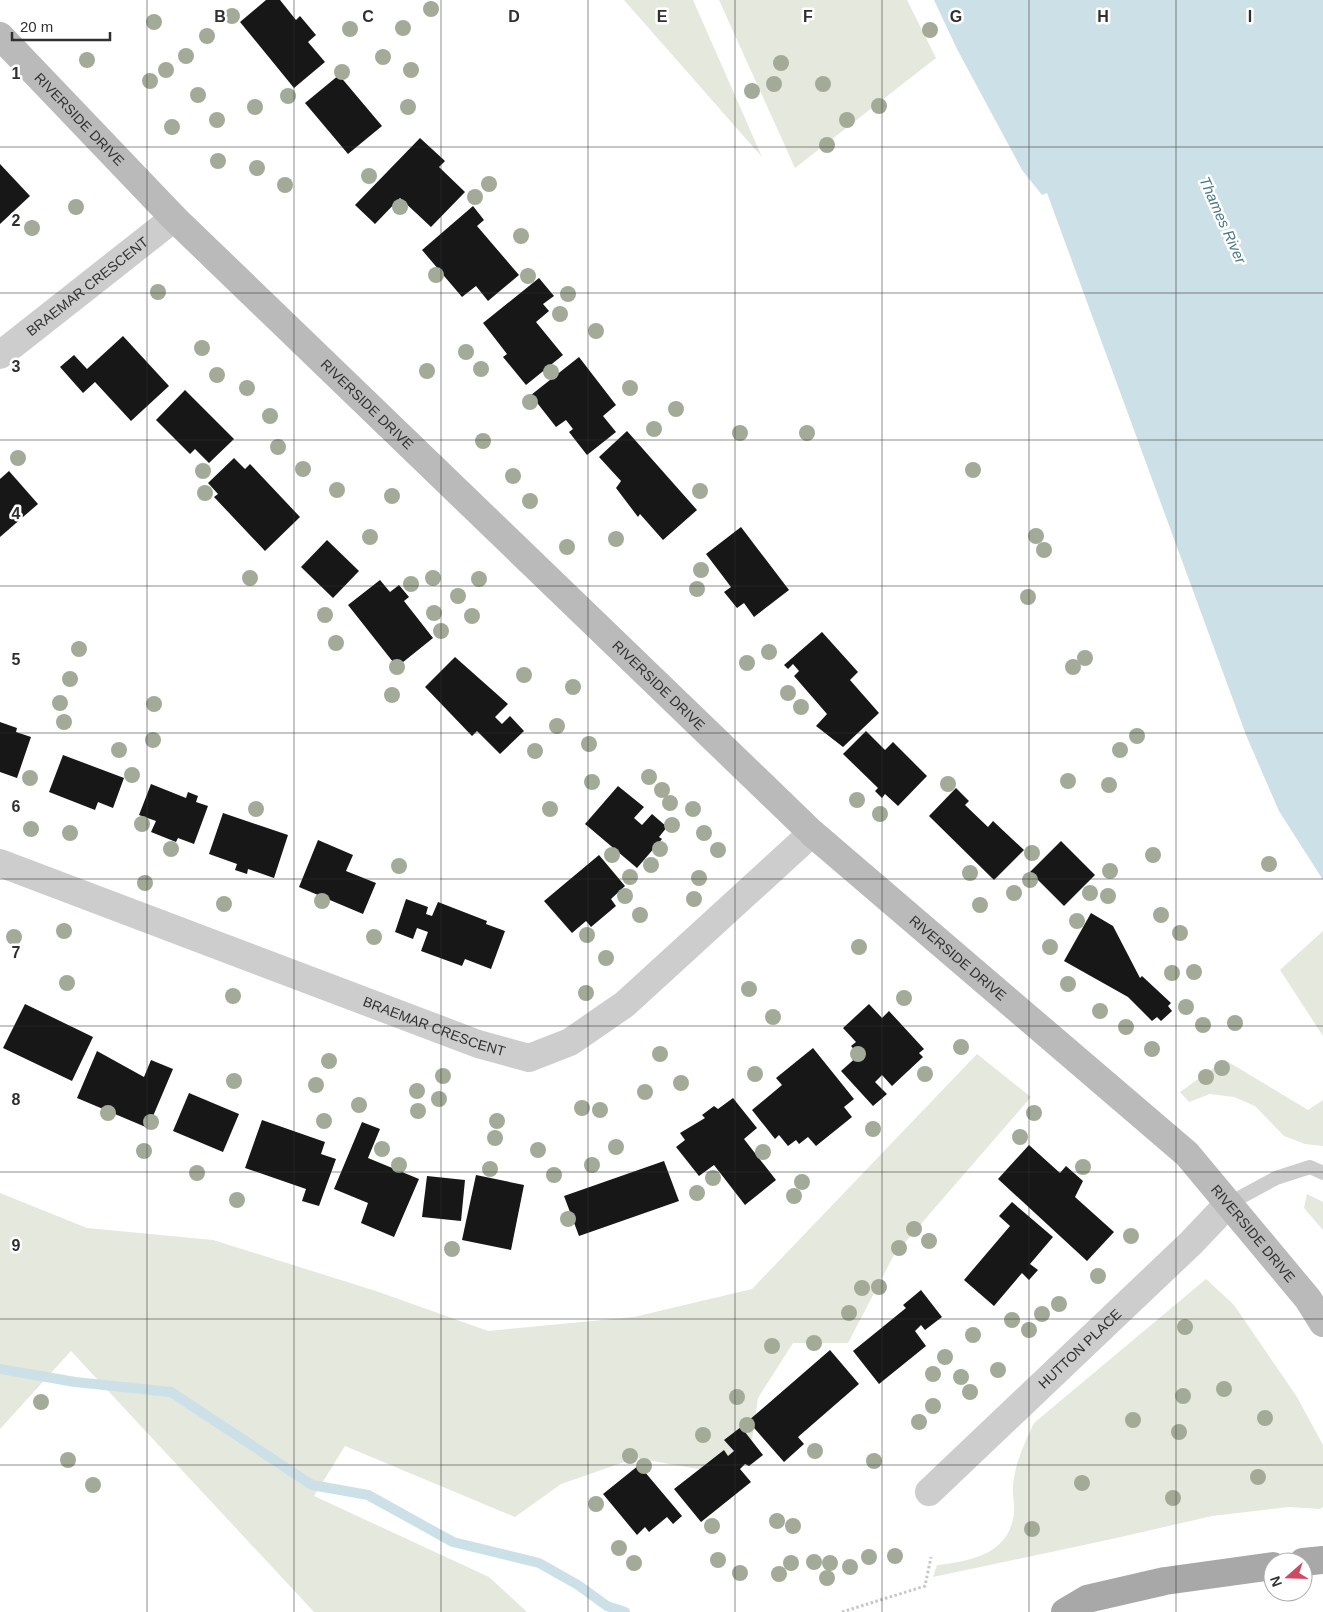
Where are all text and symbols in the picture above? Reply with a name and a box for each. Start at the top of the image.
text: B [214,8,226,25]
text: C [362,8,374,25]
text: D [508,8,520,25]
text: E [657,8,668,25]
text: F [803,8,813,25]
text: G [950,8,962,25]
text: H [1097,8,1109,25]
text: I [1248,8,1252,25]
scale bar [12,10,110,42]
text: 20 m [20,18,53,35]
text: 1 [12,65,21,82]
street label: RIVERSIDE DRIVE [31,69,127,169]
water label: Thames River [1196,174,1250,267]
text: 2 [12,212,21,229]
street label: BRAEMAR CRESCENT [23,233,152,339]
street label: RIVERSIDE DRIVE [318,356,417,452]
text: 3 [12,358,21,375]
text: 4 [12,505,21,522]
street label: RIVERSIDE DRIVE [609,637,708,733]
text: 5 [12,651,21,668]
text: 6 [12,798,21,815]
street label: RIVERSIDE DRIVE [906,912,1010,1004]
text: 7 [12,944,21,961]
street label: BRAEMAR CRESCENT [361,993,508,1059]
text: 8 [12,1091,21,1108]
street label: RIVERSIDE DRIVE [1208,1181,1299,1285]
text: 9 [12,1237,21,1254]
street label: HUTTON PLACE [1035,1306,1124,1392]
north arrow [1263,1552,1313,1602]
text: N [1267,1574,1285,1589]

